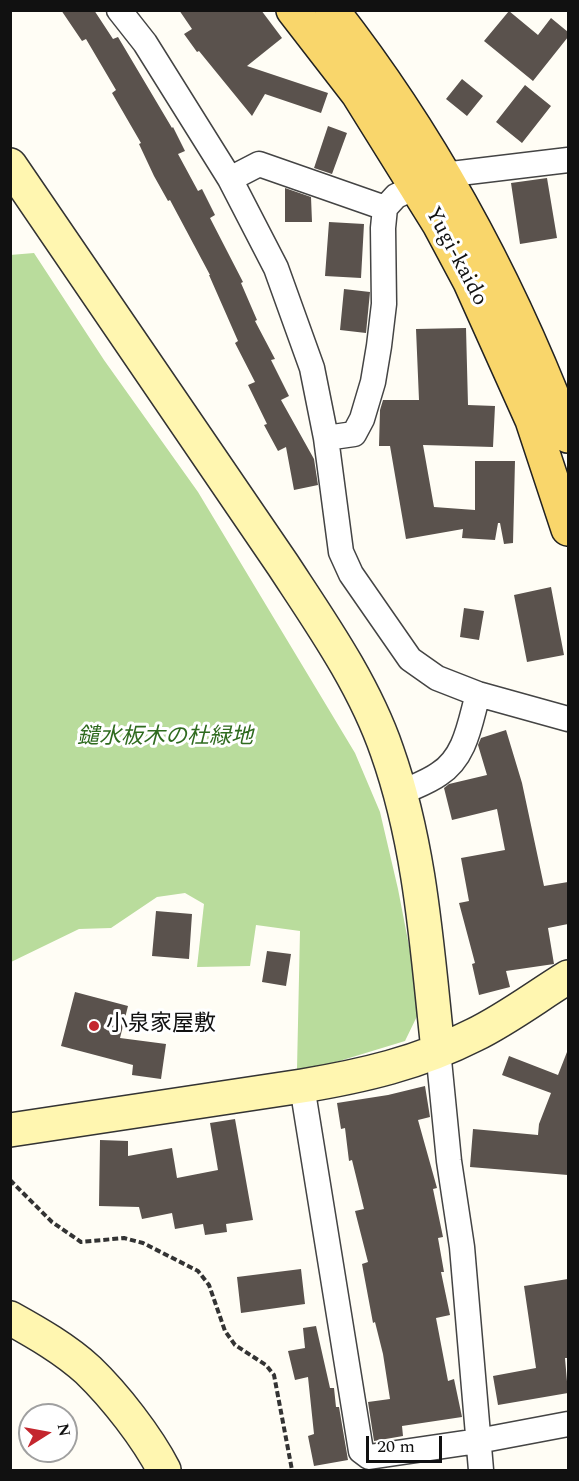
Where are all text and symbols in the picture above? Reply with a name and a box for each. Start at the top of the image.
street label: Yugi-kaido [418,203,492,311]
park label: 鑓水板木の杜緑地 [77,726,253,752]
place label: 小泉家屋敷 [106,1013,216,1039]
marker: 小泉家屋敷 [87,1019,101,1033]
north arrow [18,1403,78,1463]
text: N [51,1421,77,1439]
scale bar [369,1424,446,1462]
text: 20 m [377,1433,415,1460]

